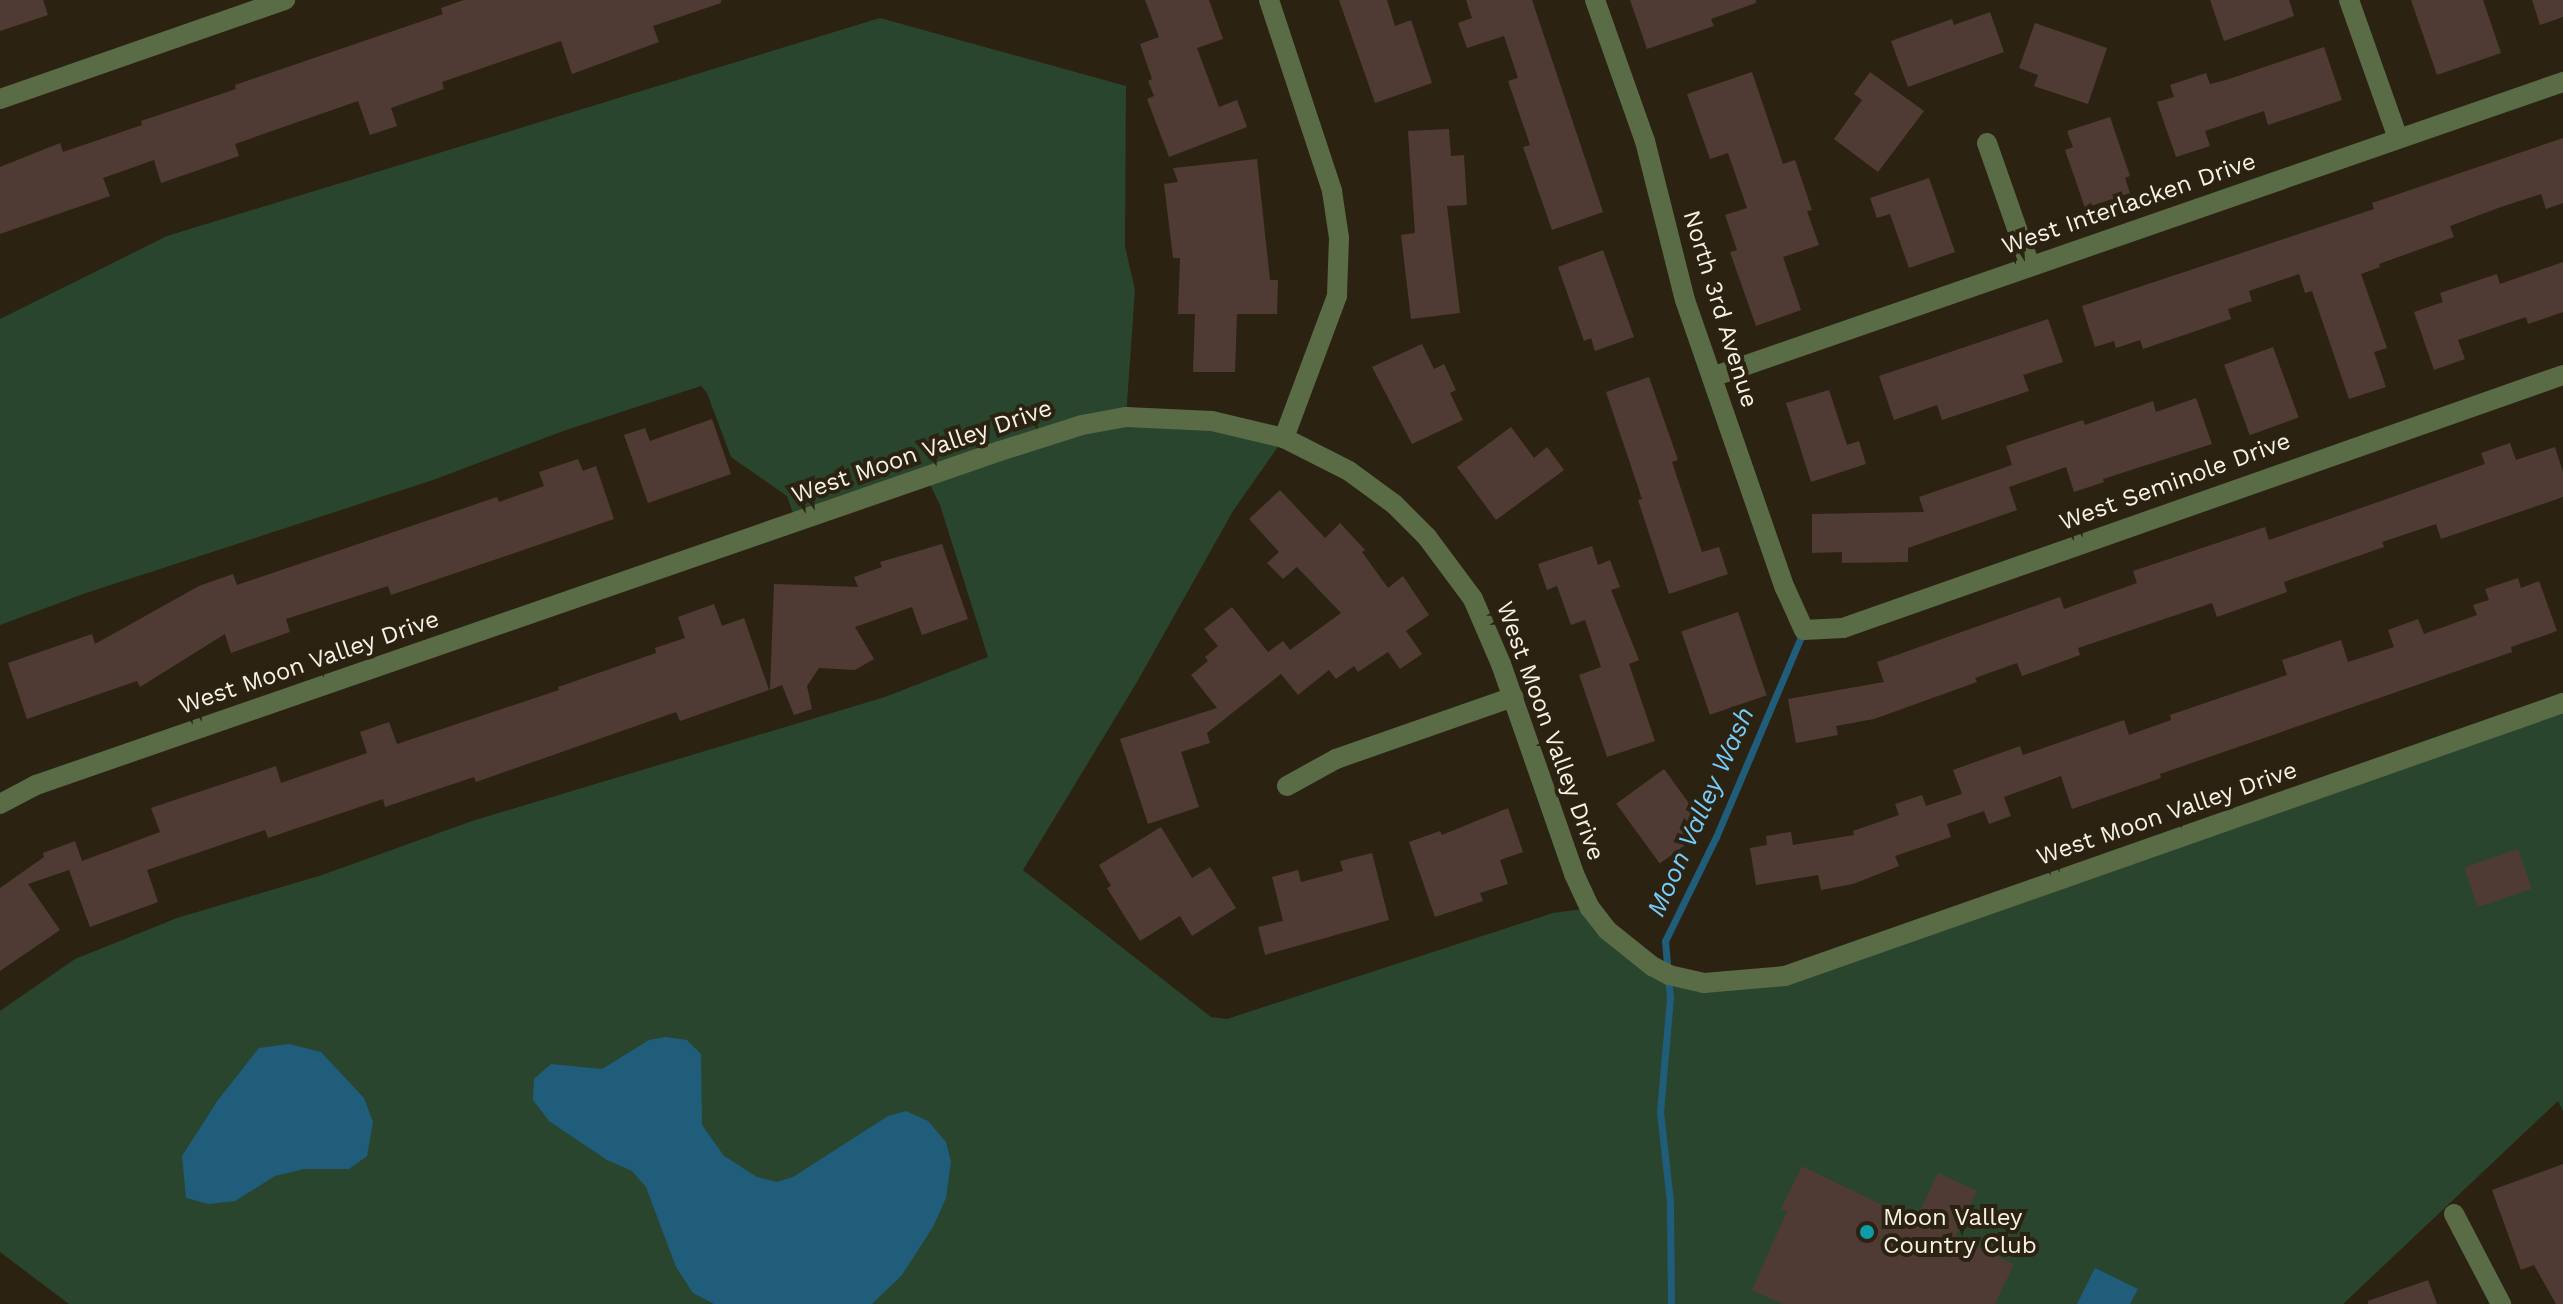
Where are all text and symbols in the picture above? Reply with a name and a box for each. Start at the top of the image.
street label: West Interlacken Drive [1998,147,2260,261]
street label: North 3rd Avenue [1676,207,1764,411]
street label: West Moon Valley Drive [787,394,1057,510]
street label: West Seminole Drive [2056,427,2294,537]
street label: West Moon Valley Drive [1489,597,1611,865]
street label: West Moon Valley Drive [174,605,444,721]
water label: Moon Valley Wash [1640,701,1762,923]
street label: West Moon Valley Drive [2032,756,2302,872]
place label: Moon Valley Country Club [1883,1204,2037,1260]
marker: Moon Valley Country Club [1858,1223,1876,1241]

